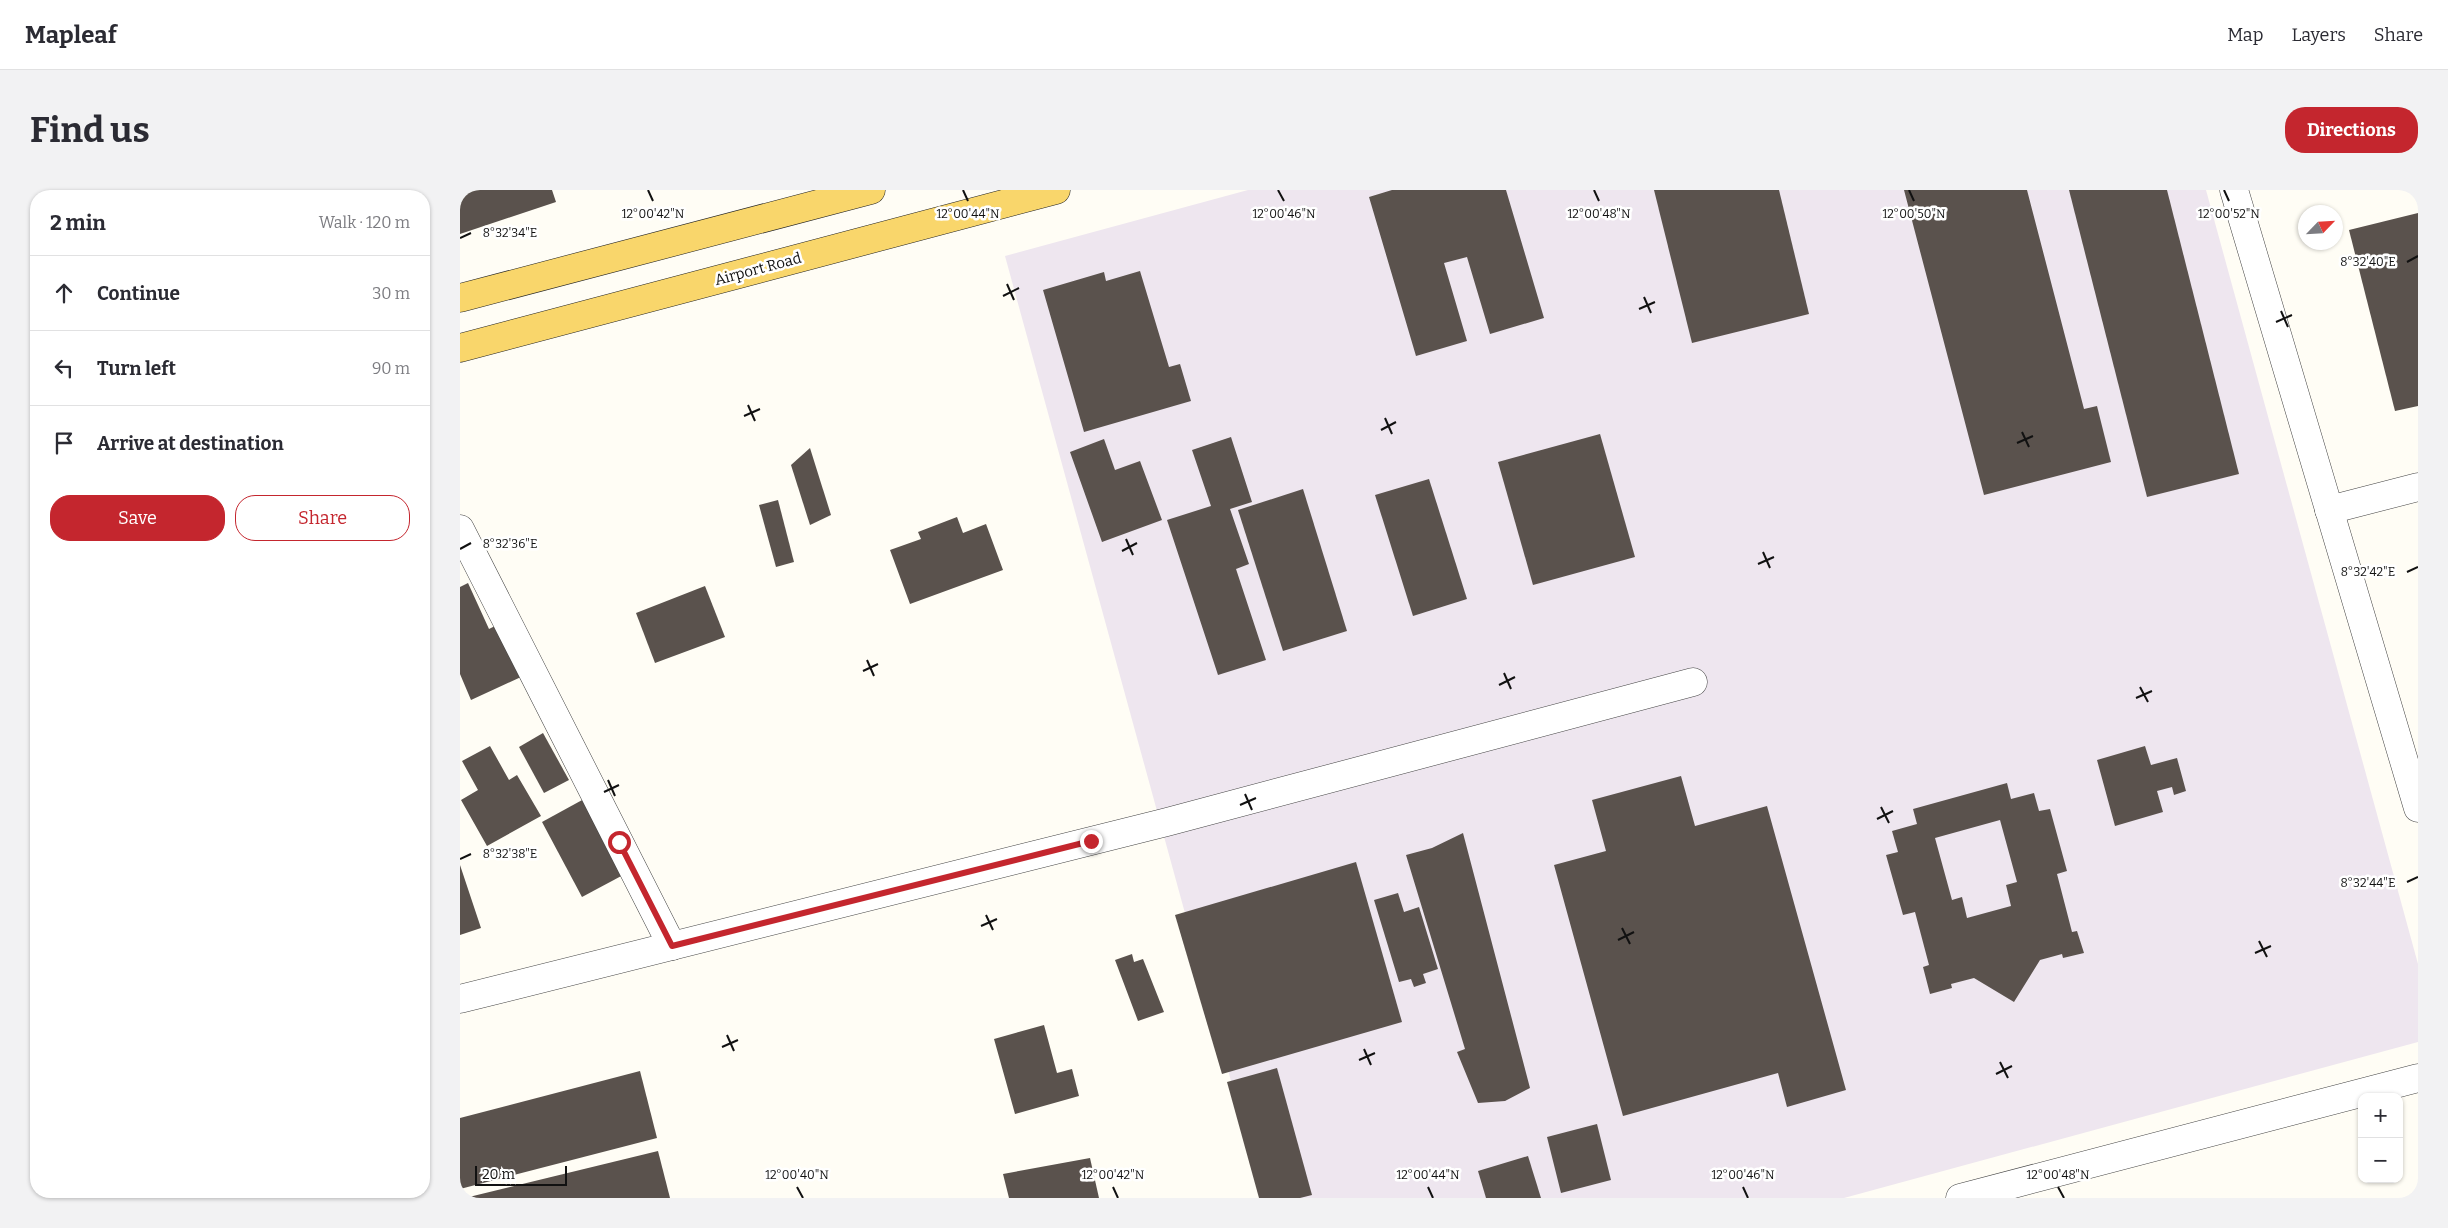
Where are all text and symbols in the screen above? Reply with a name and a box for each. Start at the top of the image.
text: Mapleaf [25,21,117,49]
text: Map [2227,24,2263,46]
text: Layers [2291,24,2346,46]
text: Share [2374,24,2423,46]
button: Directions [2285,107,2418,153]
text: Find us [30,109,150,151]
north arrow [2298,205,2343,250]
text: 12°00'42"N [622,207,685,221]
text: 12°00'44"N [936,207,1000,221]
text: 12°00'46"N [1252,207,1316,221]
text: 12°00'48"N [1568,207,1631,221]
text: 12°00'50"N [1882,207,1946,221]
text: 12°00'52"N [2198,207,2260,221]
text: 2 min [50,210,106,236]
text: Walk · 120 m [319,213,410,232]
text: 8°32'34"E [483,226,537,240]
street label: Airport Road [713,249,803,289]
text: 8°32'40"E [2340,255,2396,269]
icon: ahead [50,279,78,307]
text: Continue [97,282,180,305]
text: 30 m [372,284,410,303]
icon: left [50,354,78,382]
text: Turn left [97,357,176,380]
text: 90 m [372,359,410,378]
icon: arrive [50,429,78,457]
text: Arrive at destination [97,432,284,455]
button: Save [50,495,225,541]
button: Share [235,495,410,541]
text: 8°32'36"E [483,537,537,551]
text: 8°32'42"E [2341,565,2395,579]
route end [1080,830,1103,853]
route start [608,831,631,854]
text: 8°32'38"E [483,847,537,861]
text: 8°32'44"E [2341,876,2395,890]
map controls [2358,1093,2403,1183]
button: + [2358,1093,2403,1138]
button: − [2358,1138,2403,1183]
scale bar [475,1163,568,1186]
text: 20 m [482,1166,515,1183]
text: 12°00'40"N [765,1168,829,1182]
text: 12°00'42"N [1082,1168,1145,1182]
text: 12°00'44"N [1396,1168,1460,1182]
text: 12°00'46"N [1711,1168,1775,1182]
text: 12°00'48"N [2027,1168,2090,1182]

